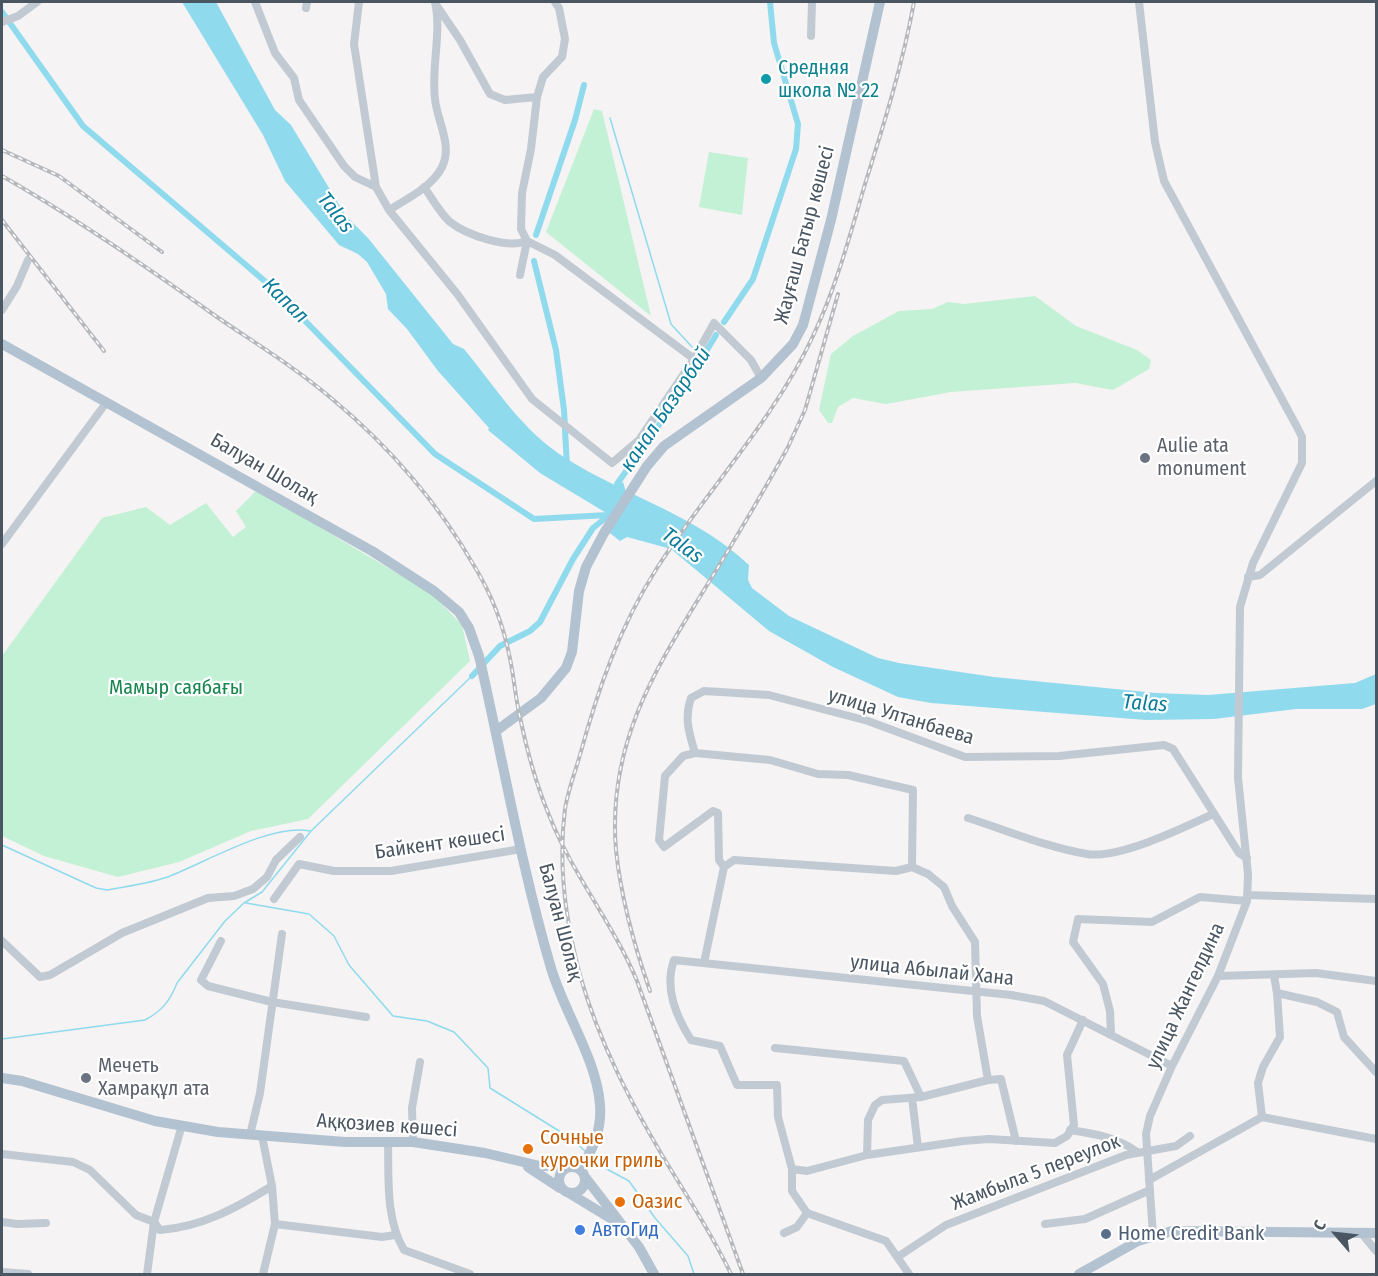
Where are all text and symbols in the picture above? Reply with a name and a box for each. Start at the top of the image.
place label: Средняя школа № 22 [778,56,879,103]
marker: Средняя школа № 22 [759,72,773,86]
street label: Жауғаш Батыр көшесі [770,143,840,327]
water label: Talas [311,188,359,238]
water label: Капал [257,273,313,329]
water label: канал Базарбай [615,343,717,477]
street label: Балуан Шолақ [206,428,322,510]
place label: Aulie ata monument [1157,434,1246,481]
marker: Aulie ata monument [1138,451,1152,465]
water label: Talas [657,523,707,569]
park label: Мамыр саябағы [109,676,243,700]
street label: улица Ултанбаева [825,683,977,751]
water label: Talas [1122,690,1168,718]
street label: Байкент көшесі [373,823,507,865]
street label: Балуан Шолақ [533,861,587,983]
street label: улица Жангелдина [1142,919,1230,1073]
street label: улица Абылай Хана [849,950,1015,992]
place label: Мечеть Хамрақұл ата [98,1054,210,1101]
marker: Мечеть Хамрақұл ата [79,1071,93,1085]
street label: Аққозиев көшесі [316,1109,458,1143]
place label: Сочные курочки гриль [540,1126,663,1173]
street label: Жамбыла 5 переулок [948,1130,1124,1216]
marker: Сочные курочки гриль [521,1142,535,1156]
place label: Оазис [632,1190,682,1214]
marker: Оазис [613,1195,627,1209]
north arrow [1306,1204,1366,1264]
text: С [1309,1217,1330,1233]
place label: АвтоГид [592,1218,659,1242]
place label: Home Credit Bank [1118,1222,1264,1246]
marker: АвтоГид [573,1223,587,1237]
marker: Home Credit Bank [1099,1227,1113,1241]

